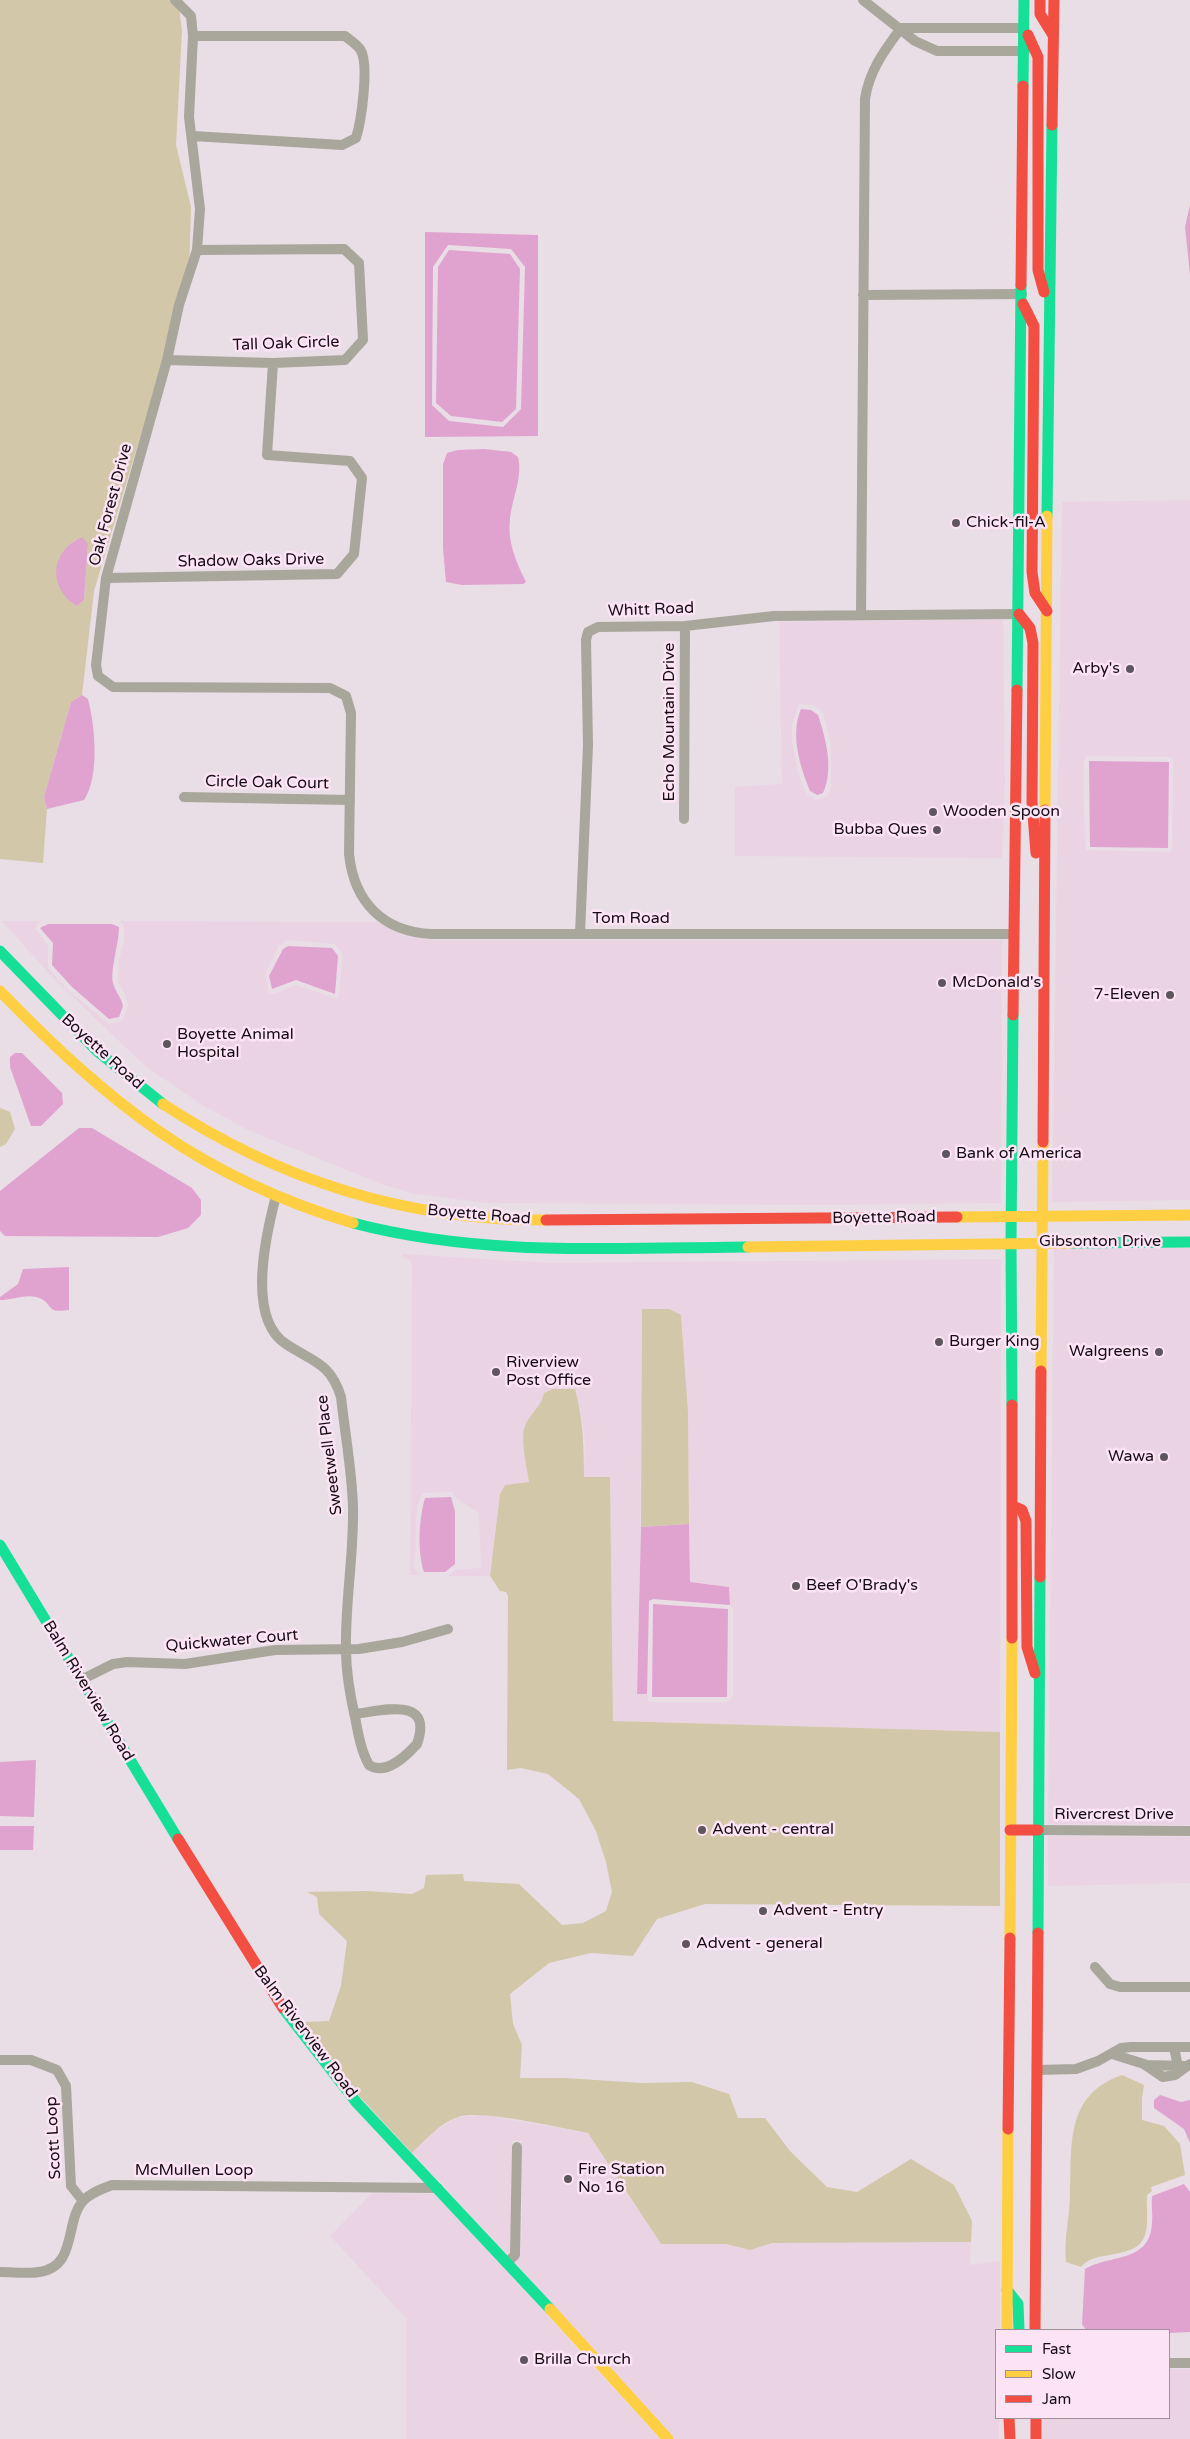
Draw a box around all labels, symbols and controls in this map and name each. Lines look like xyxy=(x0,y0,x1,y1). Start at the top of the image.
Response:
street label: Tall Oak Circle xyxy=(232,333,340,355)
street label: Oak Forest Drive xyxy=(85,442,137,568)
place label: Chick-fil-A xyxy=(966,513,1046,533)
marker: Chick-fil-A xyxy=(950,517,962,529)
street label: Shadow Oaks Drive xyxy=(177,550,325,572)
street label: Whitt Road xyxy=(607,599,695,621)
street label: Echo Mountain Drive xyxy=(660,643,680,801)
place label: Arby's xyxy=(1072,659,1120,679)
marker: Arby's xyxy=(1124,663,1136,675)
street label: Circle Oak Court xyxy=(205,772,329,794)
place label: Wooden Spoon xyxy=(943,802,1060,822)
marker: Wooden Spoon xyxy=(927,806,939,818)
place label: Bubba Ques xyxy=(834,820,927,840)
marker: Bubba Ques xyxy=(931,824,943,836)
street label: Tom Road xyxy=(592,909,670,929)
place label: McDonald's xyxy=(952,973,1041,993)
marker: McDonald's xyxy=(936,977,948,989)
place label: 7-Eleven xyxy=(1093,985,1160,1005)
marker: 7-Eleven xyxy=(1164,989,1176,1001)
street label: Boyette Road xyxy=(57,1010,147,1094)
place label: Boyette Animal Hospital xyxy=(177,1025,294,1063)
marker: Boyette Animal Hospital xyxy=(161,1038,173,1050)
place label: Bank of America xyxy=(956,1144,1082,1164)
marker: Bank of America xyxy=(940,1148,952,1160)
street label: Boyette Road xyxy=(427,1201,531,1229)
street label: Boyette Road xyxy=(832,1207,936,1229)
street label: Gibsonton Drive xyxy=(1039,1232,1161,1252)
place label: Burger King xyxy=(949,1332,1040,1352)
marker: Burger King xyxy=(933,1336,945,1348)
place label: Walgreens xyxy=(1069,1342,1149,1362)
marker: Walgreens xyxy=(1153,1346,1165,1358)
place label: Riverview Post Office xyxy=(506,1353,591,1391)
marker: Riverview Post Office xyxy=(490,1366,502,1378)
street label: Sweetwell Place xyxy=(313,1394,347,1516)
place label: Wawa xyxy=(1108,1447,1154,1467)
marker: Wawa xyxy=(1158,1451,1170,1463)
place label: Beef O'Brady's xyxy=(806,1576,918,1596)
marker: Beef O'Brady's xyxy=(790,1580,802,1592)
street label: Balm Riverview Road xyxy=(38,1617,138,1765)
street label: Quickwater Court xyxy=(165,1626,299,1656)
street label: Rivercrest Drive xyxy=(1054,1805,1174,1825)
place label: Advent - central xyxy=(712,1820,834,1840)
marker: Advent - central xyxy=(696,1824,708,1836)
place label: Advent - Entry xyxy=(773,1901,883,1921)
marker: Advent - Entry xyxy=(757,1905,769,1917)
place label: Advent - general xyxy=(696,1934,823,1954)
marker: Advent - general xyxy=(680,1938,692,1950)
street label: Balm Riverview Road xyxy=(249,1962,361,2102)
street label: Scott Loop xyxy=(42,2096,66,2180)
place label: Fire Station No 16 xyxy=(578,2160,665,2198)
street label: McMullen Loop xyxy=(135,2161,253,2181)
marker: Fire Station No 16 xyxy=(562,2173,574,2185)
legend xyxy=(995,2329,1170,2419)
text: Fast xyxy=(1042,2340,1071,2358)
place label: Brilla Church xyxy=(534,2350,631,2370)
marker: Brilla Church xyxy=(518,2354,530,2366)
text: Slow xyxy=(1042,2365,1076,2383)
text: Jam xyxy=(1042,2390,1071,2408)

